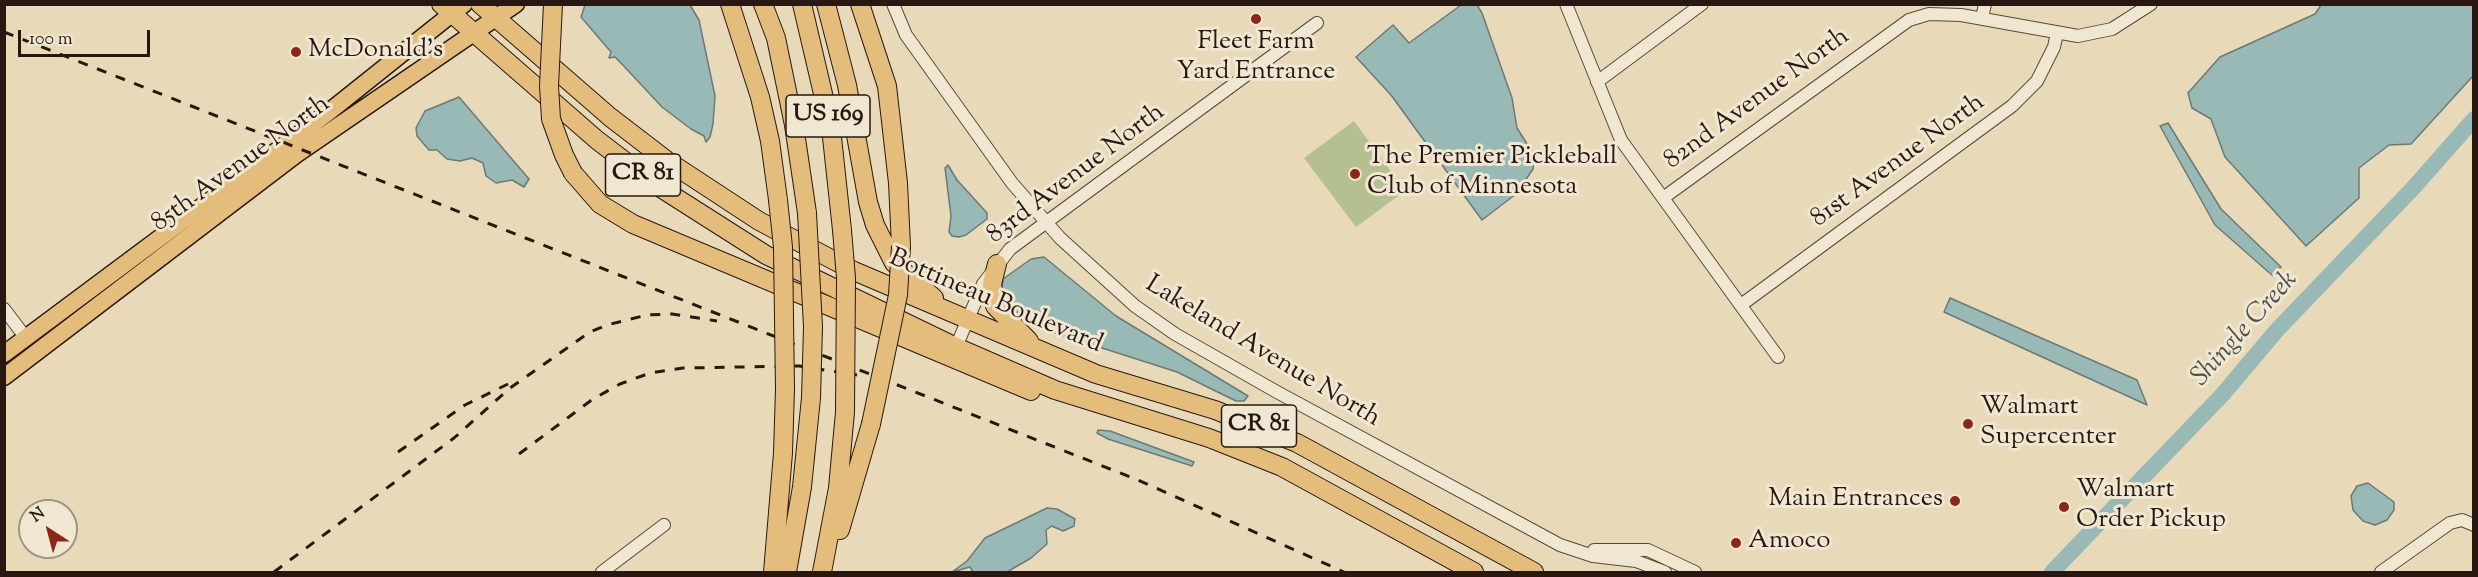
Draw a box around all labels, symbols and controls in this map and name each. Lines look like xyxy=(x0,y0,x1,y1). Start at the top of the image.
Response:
marker: Fleet Farm Yard Entrance xyxy=(1249,12,1263,26)
scale bar xyxy=(21,18,153,56)
street label: 82nd Avenue North xyxy=(1659,22,1857,178)
text: 100 m xyxy=(29,27,73,53)
place label: Fleet Farm Yard Entrance xyxy=(1177,28,1335,89)
place label: McDonald's xyxy=(308,36,443,68)
marker: McDonald's xyxy=(289,45,303,59)
street label: 81st Avenue North xyxy=(1806,88,1992,236)
street label: 85th Avenue North xyxy=(147,90,337,240)
road number: US 169 xyxy=(786,95,870,137)
street label: 83rd Avenue North xyxy=(982,98,1172,252)
place label: The Premier Pickleball Club of Minnesota xyxy=(1367,143,1617,204)
road number: CR 81 xyxy=(606,154,680,196)
marker: The Premier Pickleball Club of Minnesota xyxy=(1348,167,1362,181)
street label: Bottineau Boulevard xyxy=(884,244,1106,362)
water label: Shingle Creek xyxy=(2186,266,2306,394)
street label: Lakeland Avenue North xyxy=(1139,270,1385,436)
place label: Walmart Supercenter xyxy=(1980,393,2116,454)
road number: CR 81 xyxy=(1222,405,1296,447)
marker: Walmart Supercenter xyxy=(1961,417,1975,431)
place label: Walmart Order Pickup xyxy=(2076,476,2226,538)
place label: Main Entrances xyxy=(1768,485,1943,517)
marker: Main Entrances xyxy=(1948,494,1962,508)
north arrow xyxy=(18,499,78,559)
marker: Walmart Order Pickup xyxy=(2057,500,2071,514)
text: N xyxy=(26,503,50,529)
place label: Amoco xyxy=(1748,527,1831,559)
marker: Amoco xyxy=(1729,536,1743,550)

